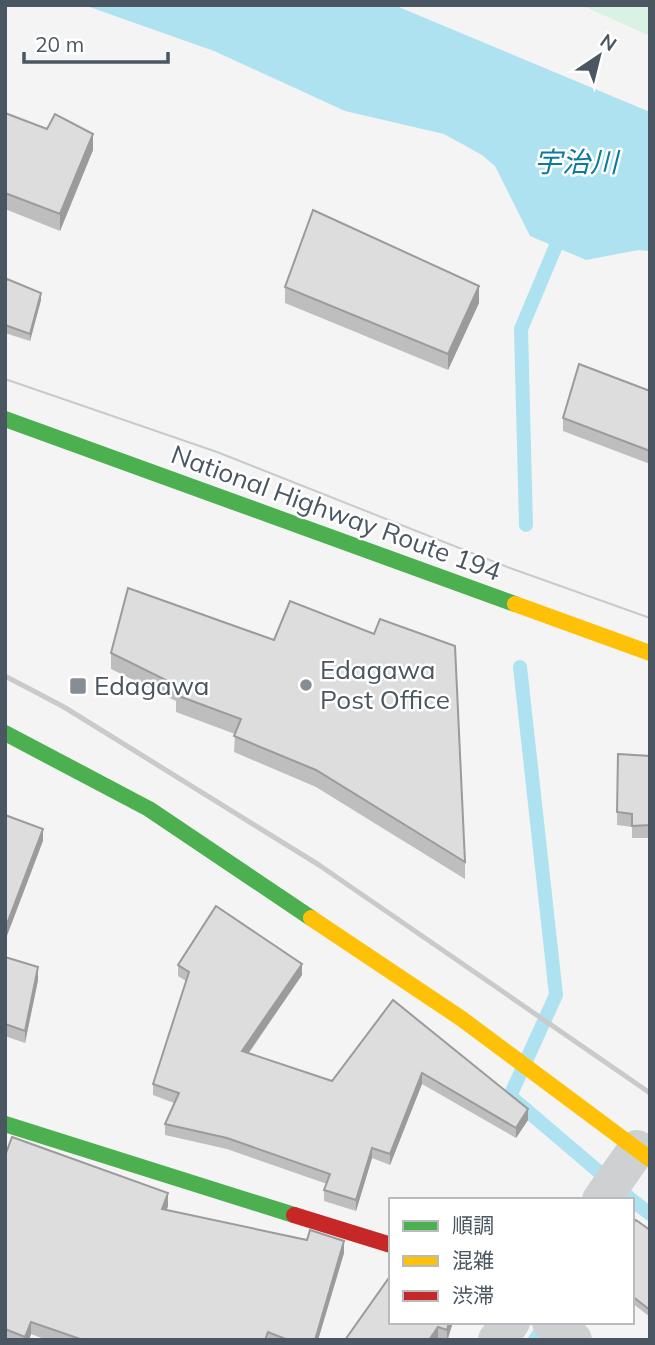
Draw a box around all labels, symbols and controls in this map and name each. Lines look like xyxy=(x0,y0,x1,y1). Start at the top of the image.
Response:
scale bar xyxy=(24,21,168,65)
north arrow xyxy=(564,21,634,91)
text: N xyxy=(596,28,622,56)
text: 20 m xyxy=(35,31,84,57)
water label: 宇治川 xyxy=(534,144,621,179)
street label: National Highway Route 194 xyxy=(167,437,506,588)
place label: Edagawa Post Office xyxy=(320,653,450,716)
place label: Edagawa xyxy=(94,669,209,702)
marker: Edagawa xyxy=(68,676,88,696)
marker: Edagawa Post Office xyxy=(298,677,314,693)
legend xyxy=(389,1198,634,1324)
text: 順調 xyxy=(452,1212,494,1238)
text: 混雑 xyxy=(452,1247,494,1273)
text: 渋滞 xyxy=(452,1282,494,1308)

